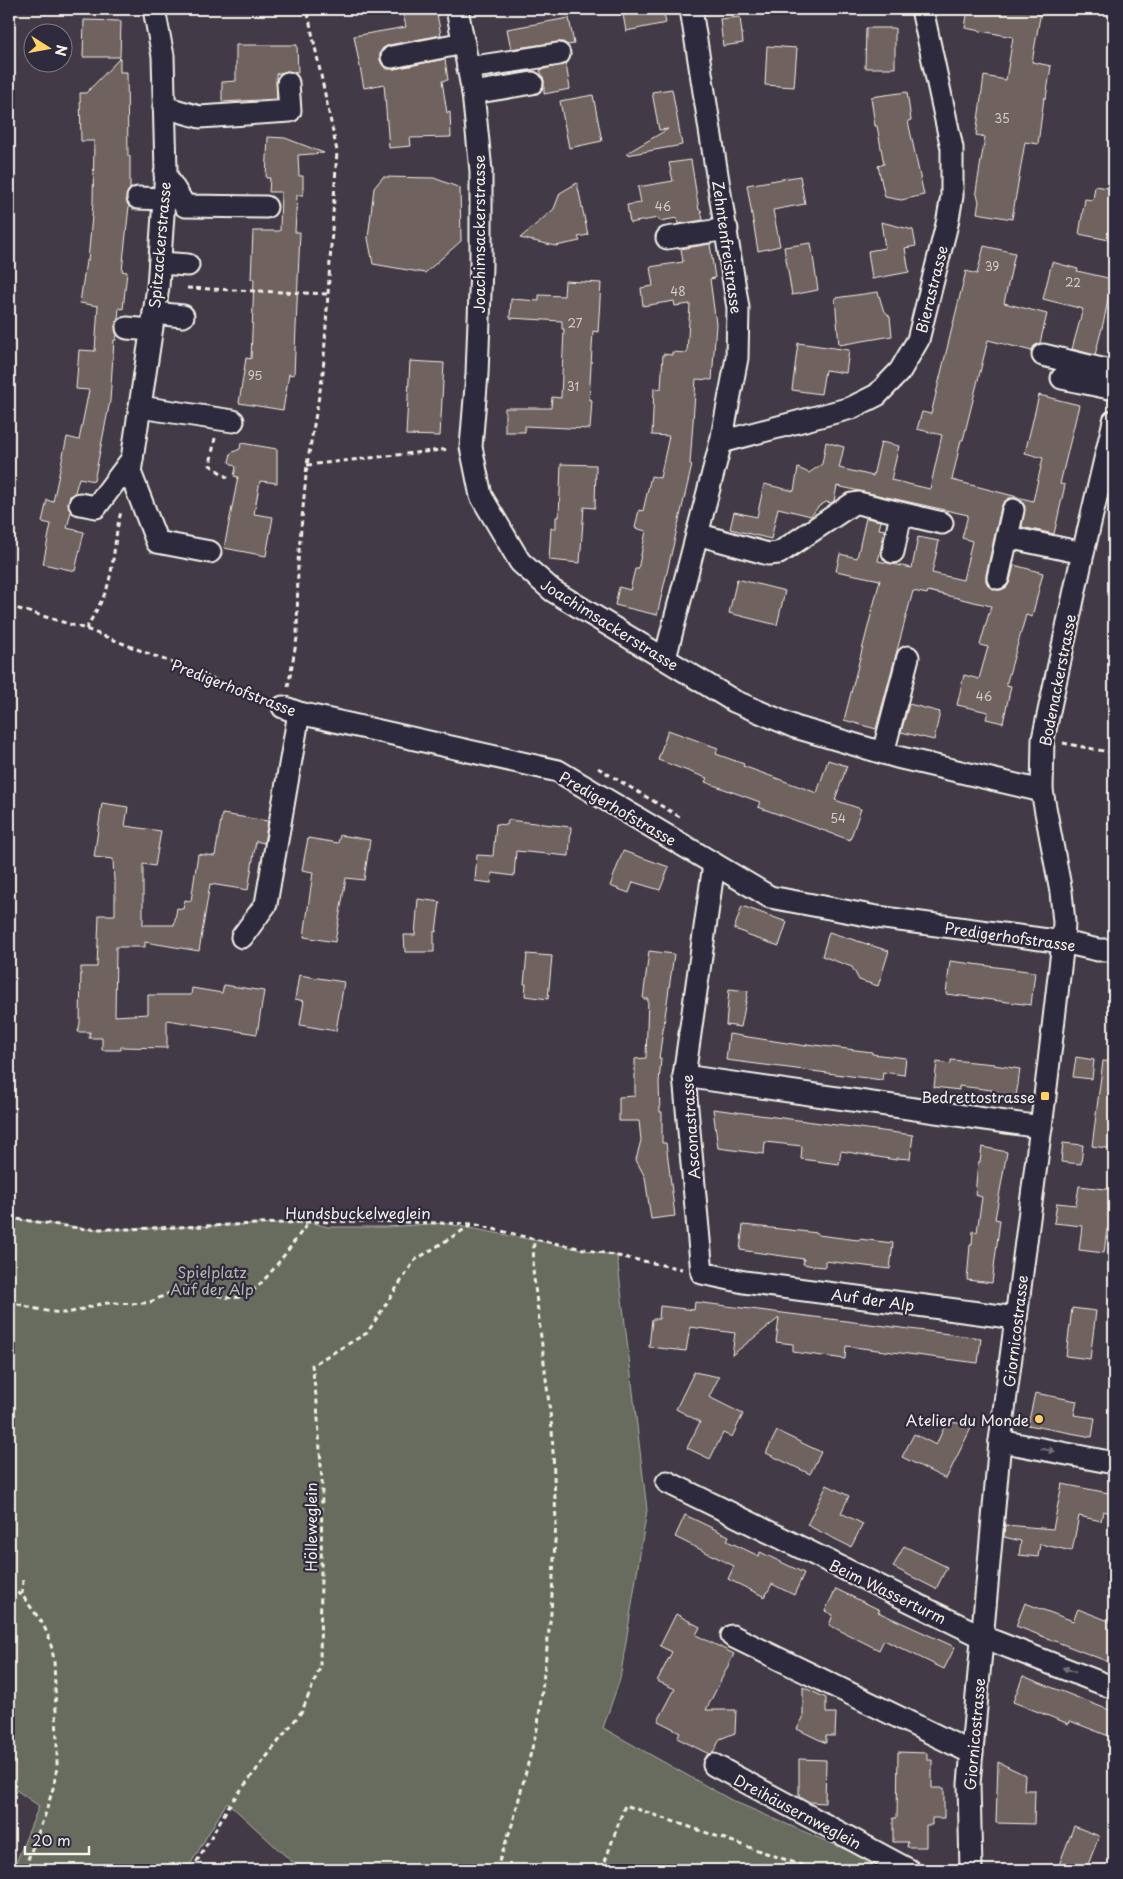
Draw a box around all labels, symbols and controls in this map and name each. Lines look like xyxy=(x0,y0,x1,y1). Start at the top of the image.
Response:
north arrow xyxy=(22,22,72,72)
text: N xyxy=(50,43,73,58)
house number: 35 xyxy=(994,109,1010,127)
street label: Joachimsackerstrasse xyxy=(467,155,490,313)
street label: Zehntenfreistrasse xyxy=(707,179,749,315)
street label: Spitzackerstrasse xyxy=(142,181,176,309)
house number: 46 xyxy=(655,197,671,215)
street label: Bierastrasse xyxy=(909,243,953,335)
house number: 39 xyxy=(985,257,999,275)
house number: 22 xyxy=(1065,273,1081,291)
house number: 48 xyxy=(670,282,686,300)
house number: 27 xyxy=(568,314,583,332)
house number: 95 xyxy=(248,366,262,384)
house number: 31 xyxy=(567,377,579,395)
street label: Joachimsackerstrasse xyxy=(537,572,683,676)
street label: Bodenackerstrasse xyxy=(1033,612,1081,748)
street label: Predigerhofstrasse xyxy=(168,653,300,721)
house number: 46 xyxy=(976,687,992,705)
street label: Predigerhofstrasse xyxy=(555,765,681,851)
house number: 54 xyxy=(830,809,846,827)
street label: Predigerhofstrasse xyxy=(943,915,1077,957)
street label: Asconastrasse xyxy=(675,1074,705,1180)
place label: Bedrettostrasse xyxy=(921,1085,1035,1108)
marker: Bedrettostrasse xyxy=(1039,1090,1051,1102)
street label: Hundsbuckelweglein xyxy=(285,1201,431,1224)
park label: Spielplatz Auf der Alp xyxy=(170,1260,254,1300)
street label: Giornicostrasse xyxy=(997,1274,1033,1388)
street label: Auf der Alp xyxy=(830,1282,916,1316)
place label: Atelier du Monde xyxy=(906,1408,1029,1431)
marker: Atelier du Monde xyxy=(1033,1413,1045,1425)
one-way arrow xyxy=(1040,1447,1056,1455)
street label: Hölleweglein xyxy=(299,1482,322,1572)
street label: Beim Wasserturm xyxy=(826,1553,950,1629)
one-way arrow xyxy=(1062,1666,1076,1674)
street label: Giornicostrasse xyxy=(958,1677,990,1791)
street label: Dreihäusernweglein xyxy=(730,1768,866,1854)
scale bar xyxy=(25,1824,89,1856)
text: 20 m xyxy=(32,1828,71,1851)

